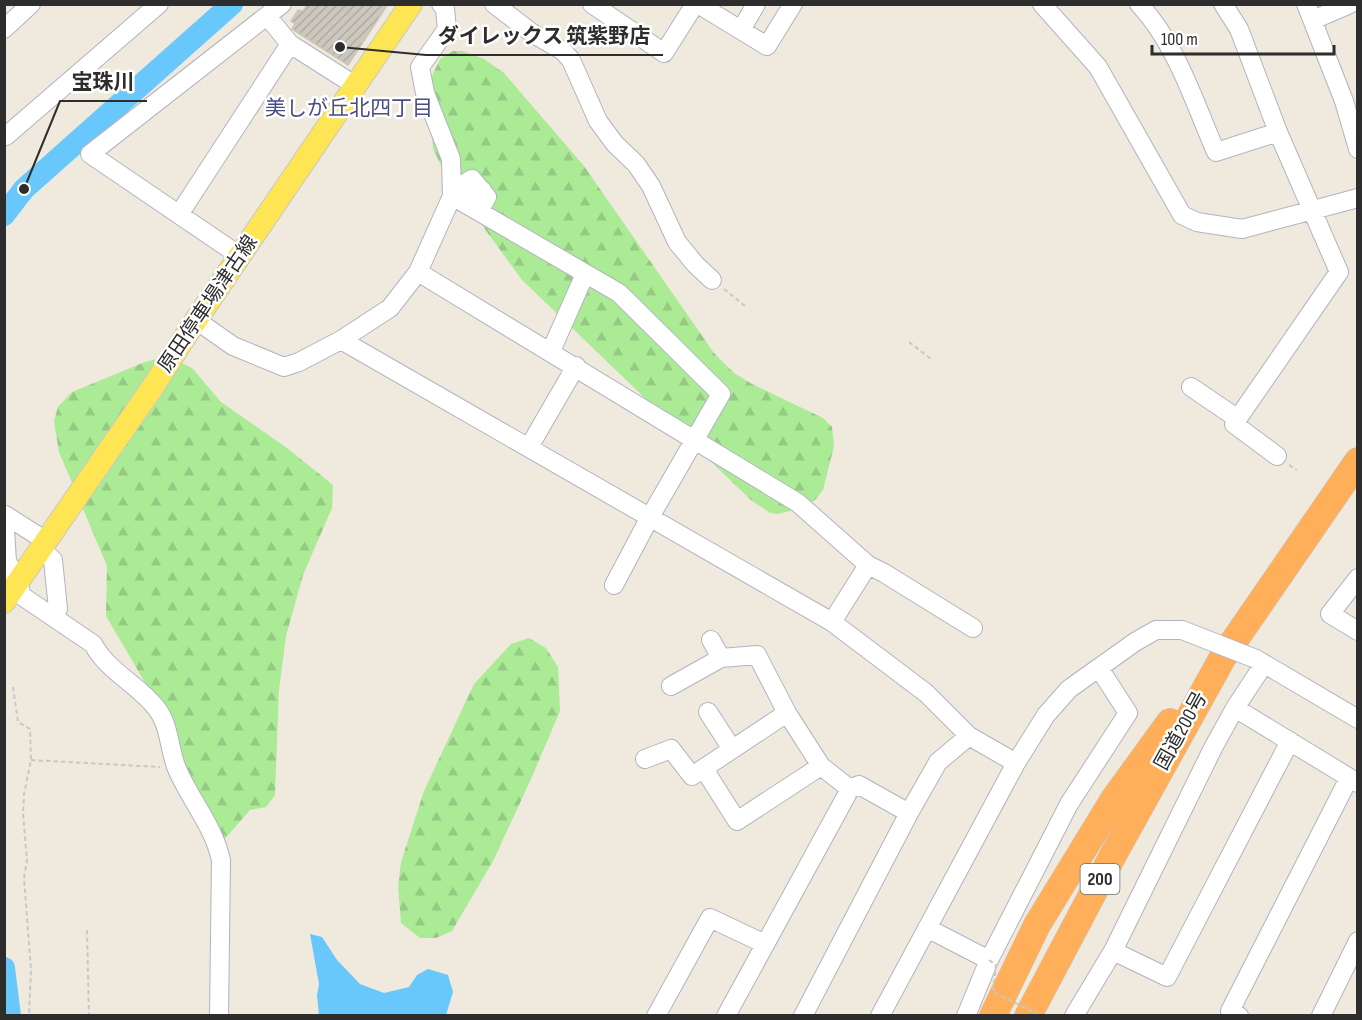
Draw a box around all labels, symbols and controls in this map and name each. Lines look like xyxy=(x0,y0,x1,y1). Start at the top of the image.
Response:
callout: ダイレックス 筑紫野店 xyxy=(426,16,663,55)
scale bar xyxy=(1152,18,1334,56)
text: ダイレックス 筑紫野店 xyxy=(438,24,650,49)
text: 100 m xyxy=(1161,29,1198,50)
callout: 宝珠川 xyxy=(60,62,147,101)
text: 宝珠川 xyxy=(72,70,135,95)
district label: 美しが丘北四丁目 xyxy=(265,96,433,121)
street label: 原田停車場津古線 xyxy=(153,231,263,377)
street label: 国道200号 xyxy=(1150,688,1212,774)
road number: 200 xyxy=(1080,864,1120,894)

